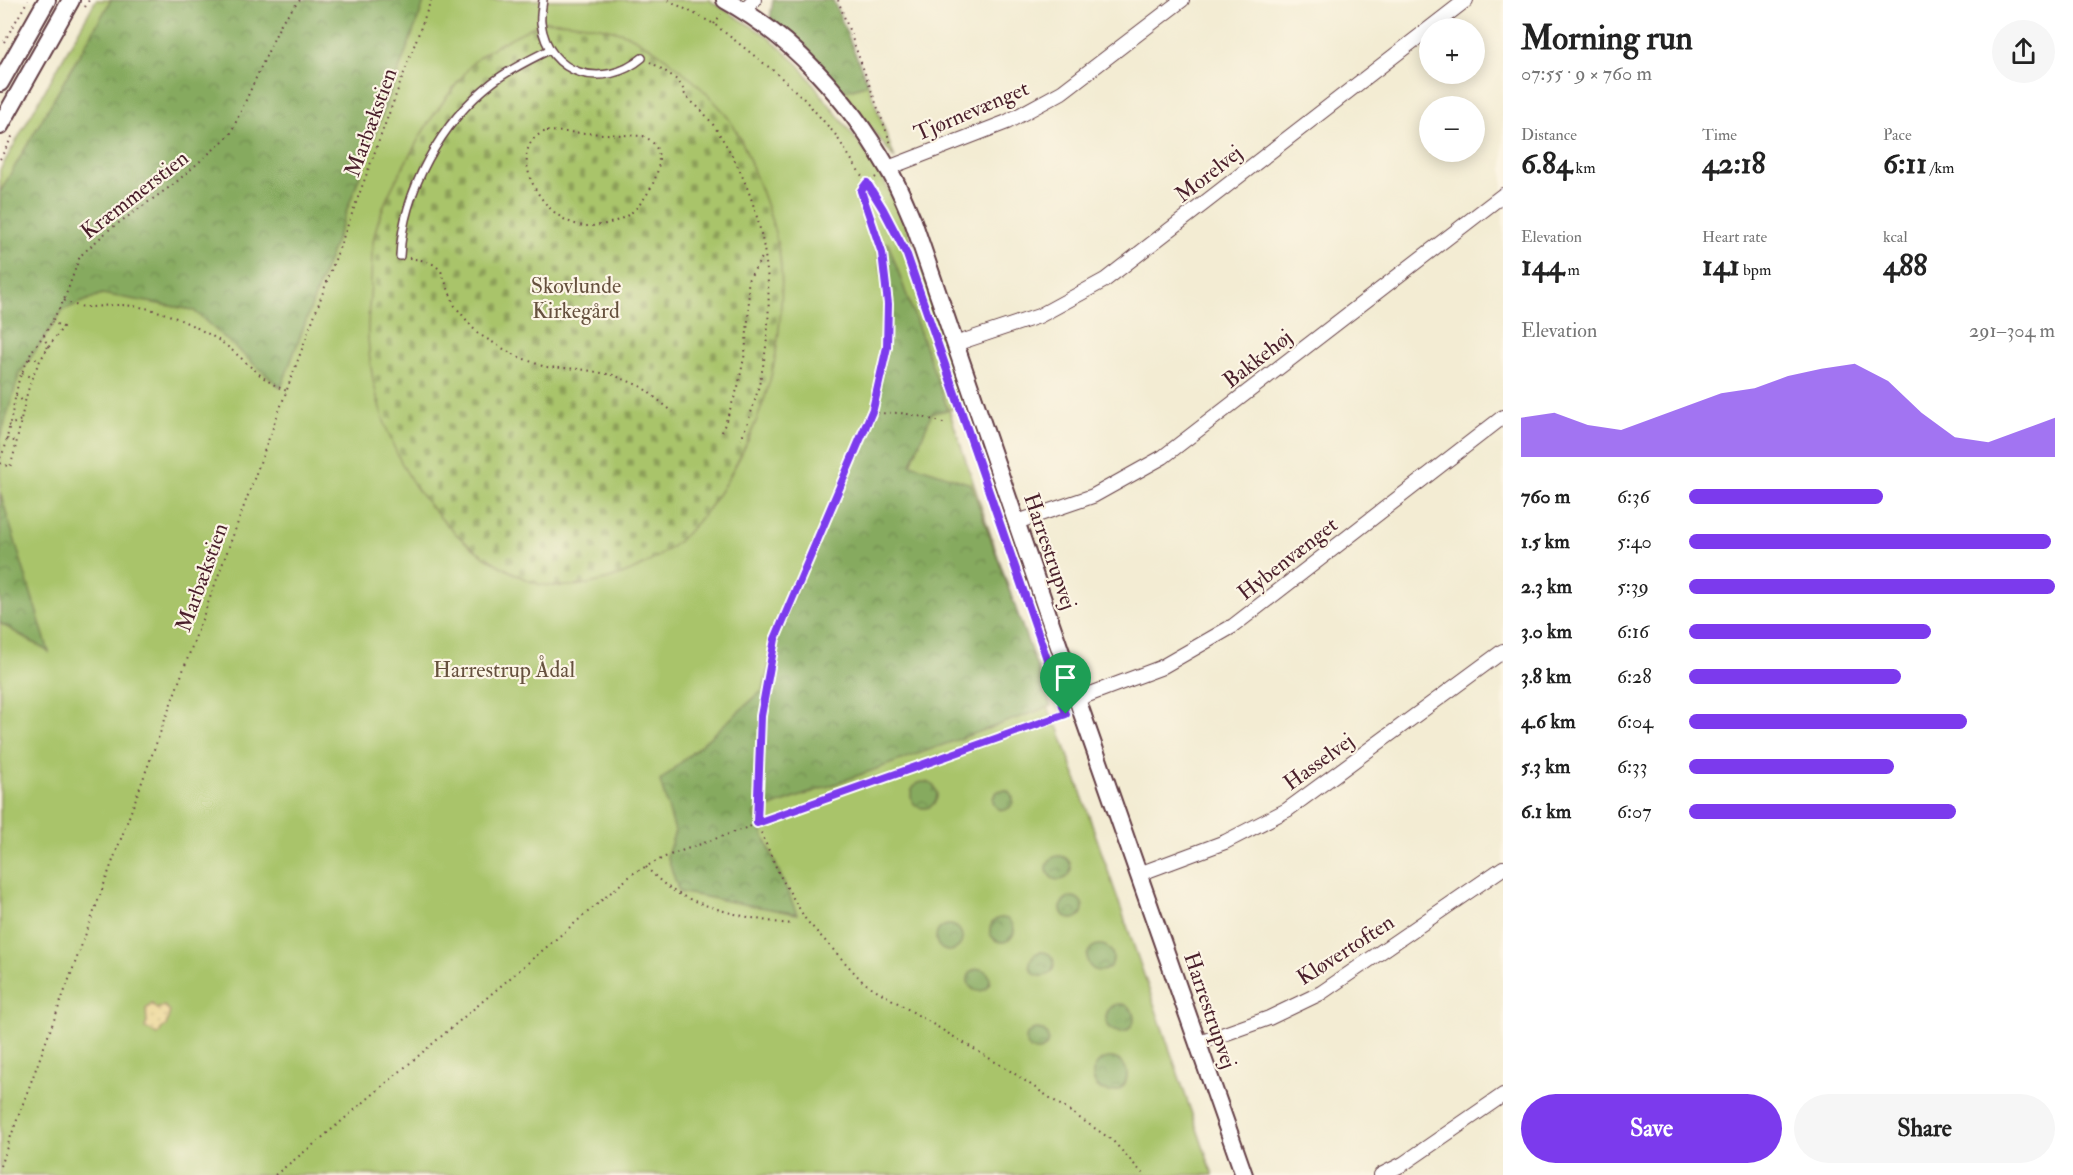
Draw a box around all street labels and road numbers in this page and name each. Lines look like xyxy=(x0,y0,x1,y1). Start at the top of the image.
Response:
street label: Marbækstien xyxy=(338,64,404,181)
street label: Tjørnevænget xyxy=(910,74,1033,148)
street label: Morelvej xyxy=(1169,139,1248,209)
street label: Kræmmerstien xyxy=(75,144,194,246)
street label: Bakkehøj xyxy=(1217,323,1298,395)
street label: Harrestrupvej xyxy=(1016,489,1083,614)
street label: Hybenvænget xyxy=(1232,511,1343,607)
street label: Marbækstien xyxy=(169,519,235,636)
street label: Hasselvej xyxy=(1278,727,1359,797)
street label: Kløvertoften xyxy=(1292,908,1399,992)
street label: Harrestrupvej xyxy=(1176,948,1243,1073)

